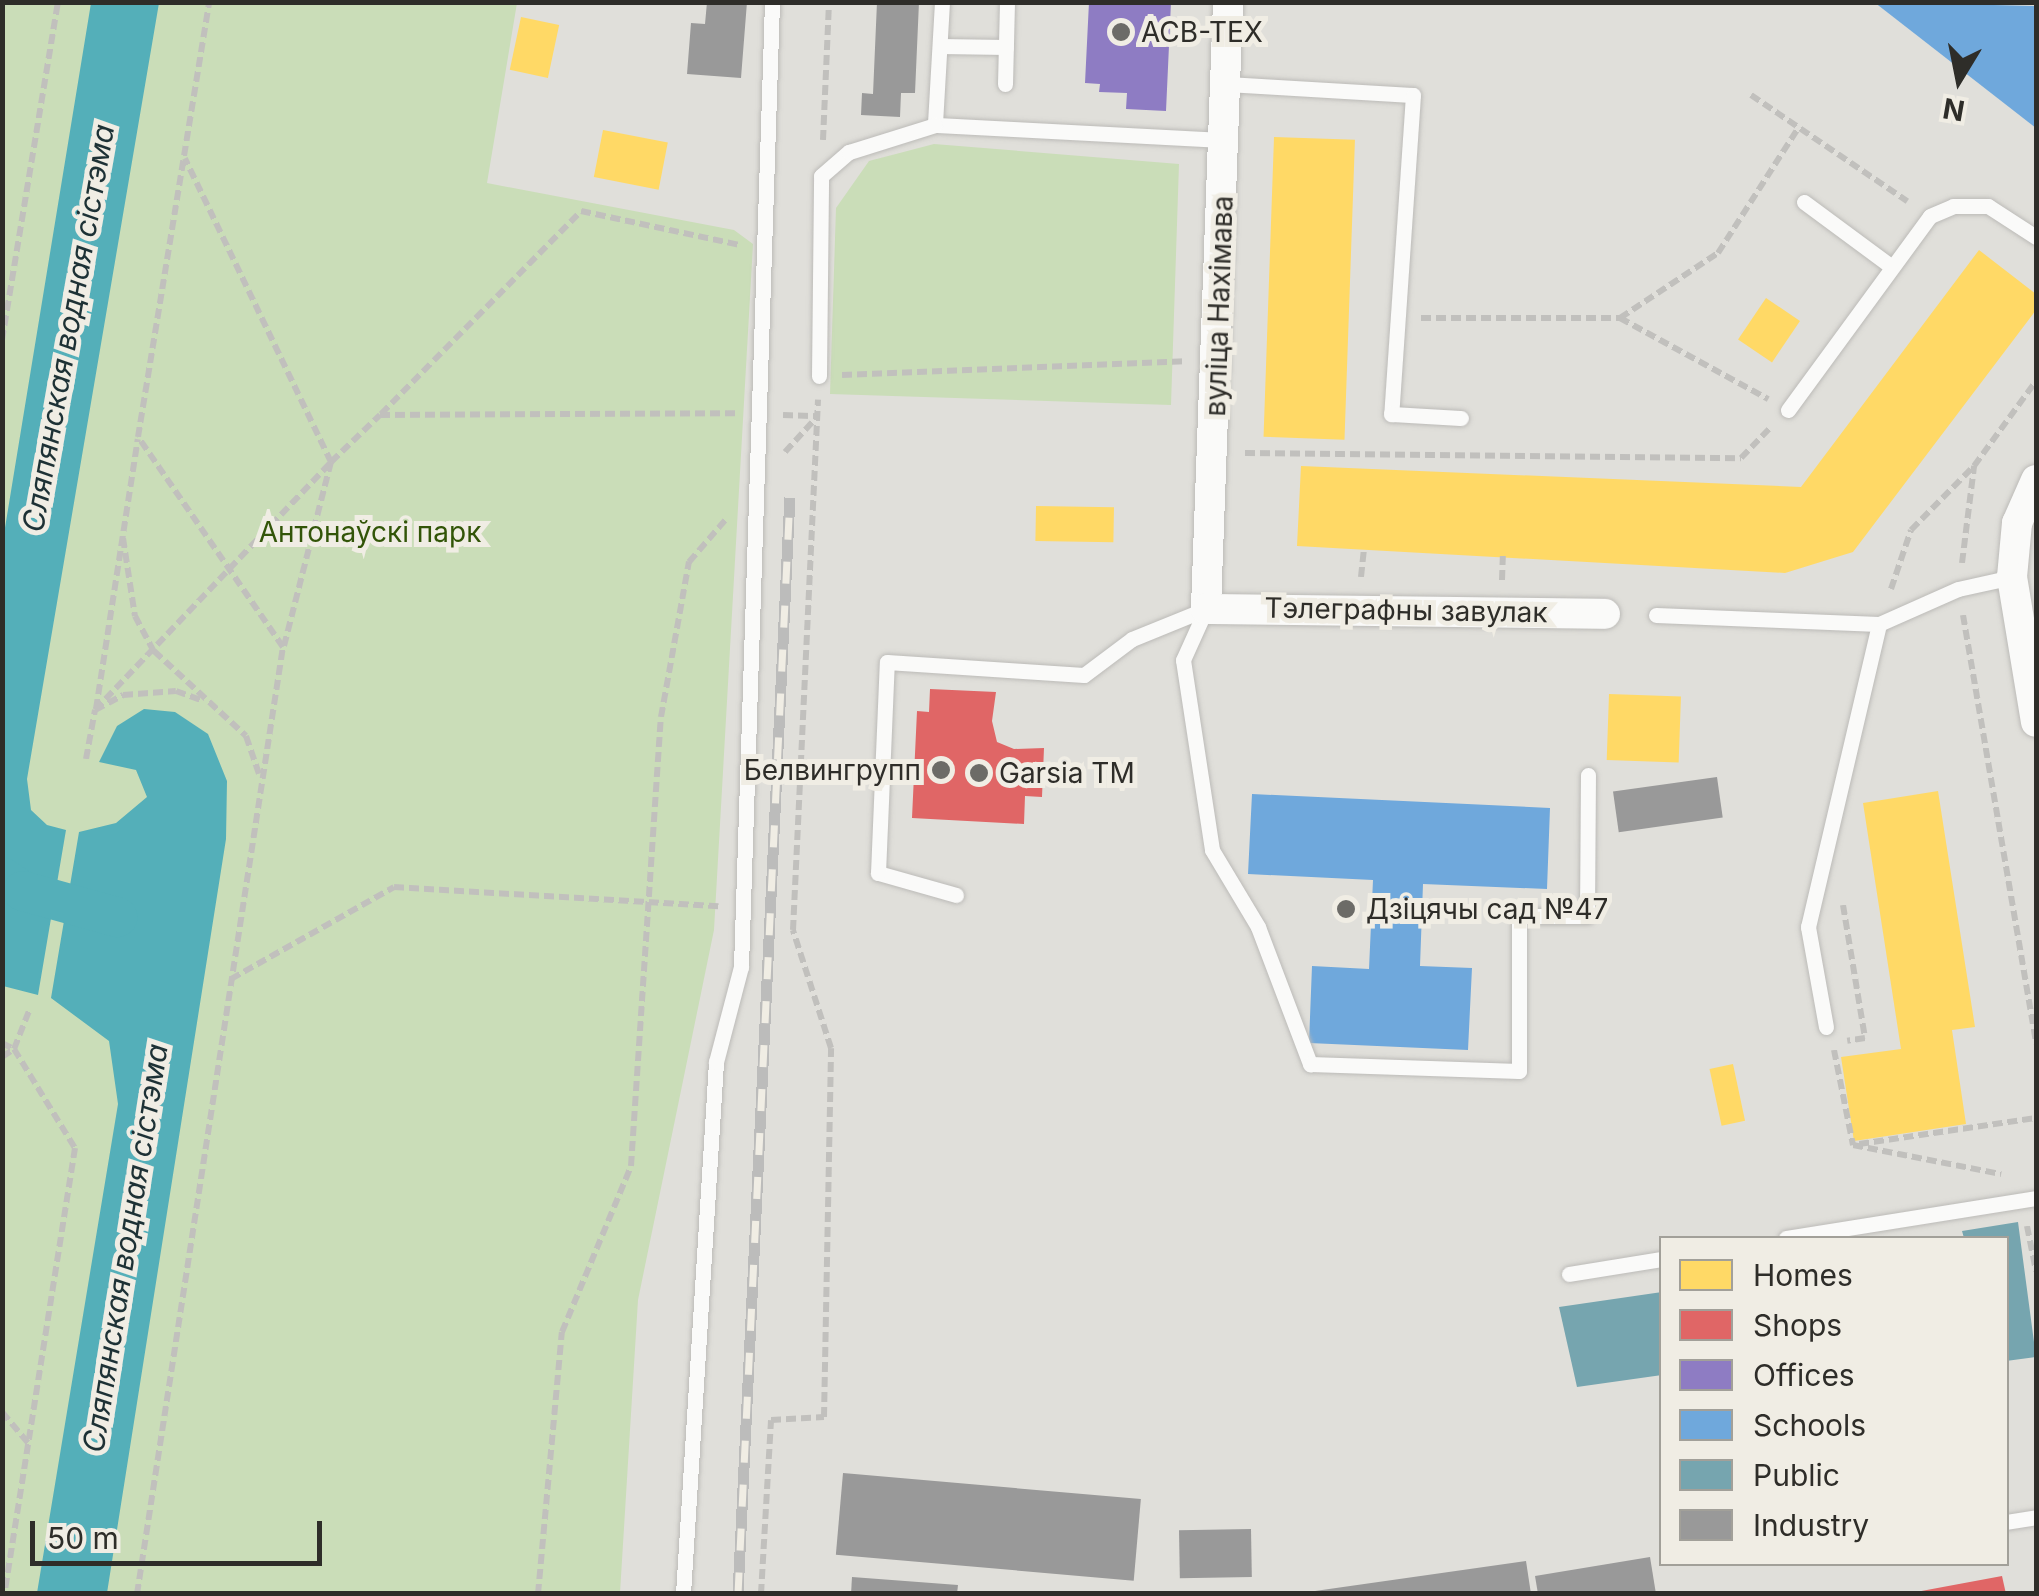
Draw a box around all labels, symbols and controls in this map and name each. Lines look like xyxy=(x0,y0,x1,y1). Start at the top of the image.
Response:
place label: ACB-TEX xyxy=(1141,15,1263,49)
marker: ACB-TEX xyxy=(1110,21,1132,43)
north arrow xyxy=(1909,30,2009,130)
text: N xyxy=(1940,91,1967,128)
water label: Сляпянская водная сістэма xyxy=(14,121,122,535)
street label: вуліца Нахімава xyxy=(1198,195,1240,417)
park label: Антонаўскі парк xyxy=(259,515,481,549)
street label: Тэлеграфны завулак xyxy=(1264,591,1548,629)
place label: Белвингрупп xyxy=(744,753,921,787)
place label: Garsia TM xyxy=(999,756,1135,790)
marker: Белвингрупп xyxy=(930,759,952,781)
marker: Garsia TM xyxy=(968,762,990,784)
place label: Дзіцячы сад №47 xyxy=(1366,892,1608,926)
marker: Дзіцячы сад №47 xyxy=(1335,898,1357,920)
water label: Сляпянская водная сістэма xyxy=(75,1041,175,1455)
legend xyxy=(1659,1236,2009,1566)
text: Homes xyxy=(1753,1257,1853,1293)
text: Shops xyxy=(1753,1307,1842,1343)
text: Offices xyxy=(1753,1357,1855,1393)
text: Schools xyxy=(1753,1407,1866,1443)
text: Public xyxy=(1753,1457,1840,1493)
scale bar xyxy=(35,1501,328,1563)
text: Industry xyxy=(1753,1507,1869,1543)
text: 50 m xyxy=(47,1520,119,1556)

